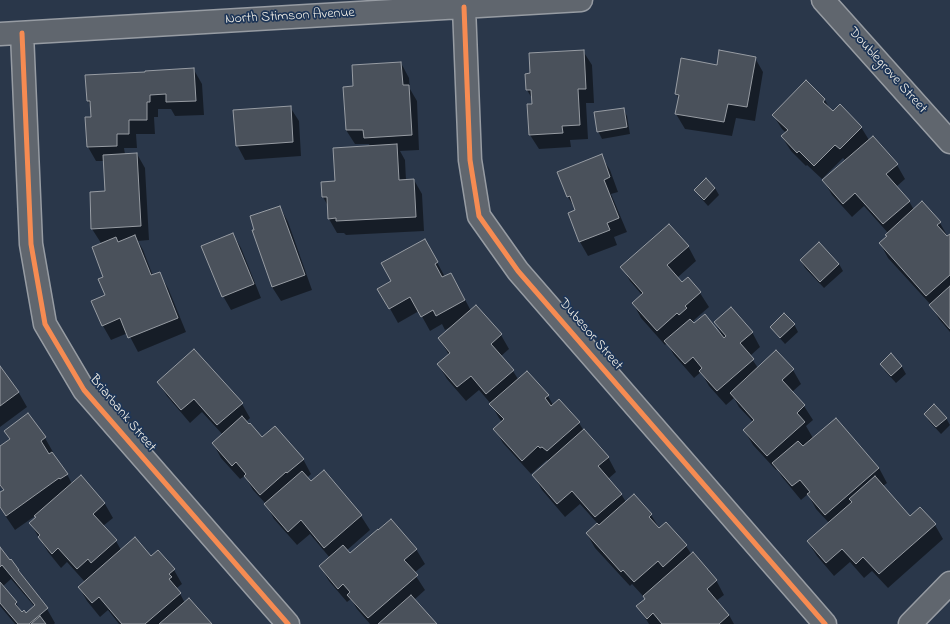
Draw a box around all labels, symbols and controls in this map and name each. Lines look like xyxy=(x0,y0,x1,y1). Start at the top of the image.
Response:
street label: North Stimson Avenue xyxy=(225,5,355,29)
street label: Doublegrove Street xyxy=(844,25,930,117)
street label: Dubesor Street xyxy=(554,296,626,374)
street label: Briarbank Street xyxy=(85,372,159,456)

